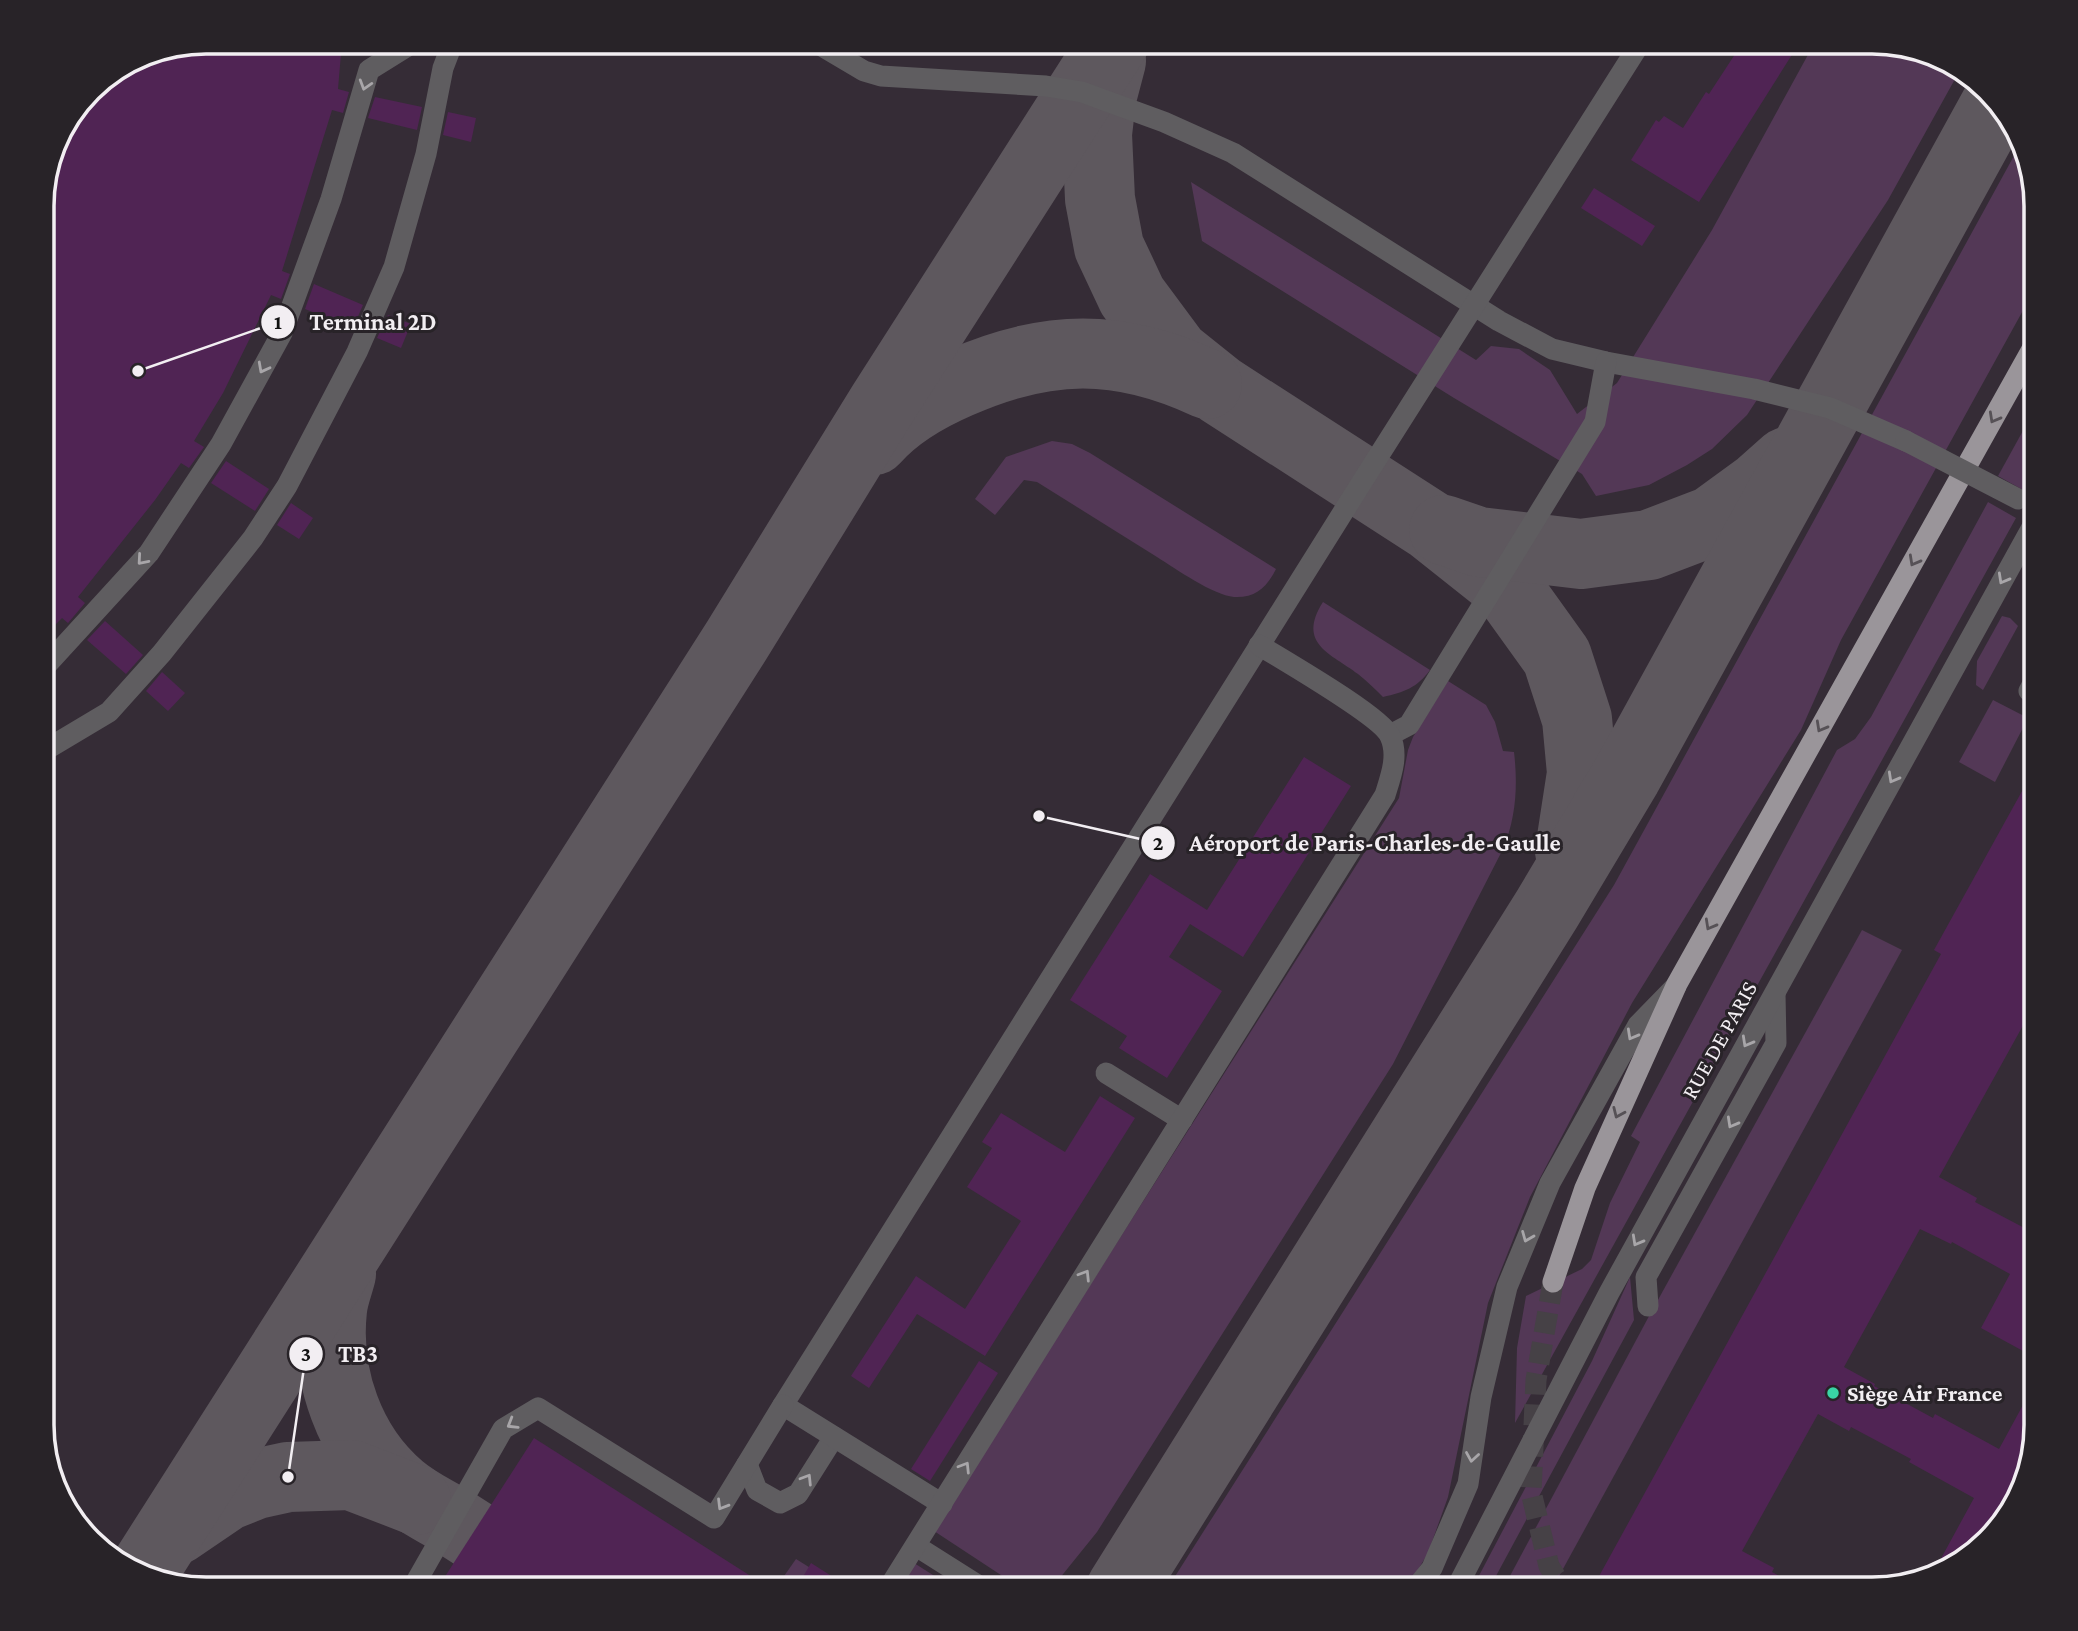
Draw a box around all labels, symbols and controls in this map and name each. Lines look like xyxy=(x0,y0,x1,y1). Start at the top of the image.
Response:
one-way arrow xyxy=(358,79,373,91)
callout: Terminal 2D xyxy=(261,299,451,344)
text: Terminal 2D xyxy=(309,308,437,335)
text: 1 xyxy=(274,310,282,334)
one-way arrow xyxy=(258,360,271,373)
one-way arrow xyxy=(1989,411,2002,423)
one-way arrow xyxy=(138,552,150,565)
one-way arrow xyxy=(1909,554,1922,567)
one-way arrow xyxy=(1998,572,2011,585)
one-way arrow xyxy=(1816,720,1829,732)
one-way arrow xyxy=(1888,771,1901,784)
callout: Aéroport de Paris-Charles-de-Gaulle xyxy=(1140,820,1574,865)
text: Aéroport de Paris-Charles-de-Gaulle xyxy=(1188,829,1561,856)
text: 2 xyxy=(1153,831,1164,855)
one-way arrow xyxy=(1705,918,1718,931)
street label: RUE DE PARIS xyxy=(1676,977,1762,1103)
one-way arrow xyxy=(1627,1028,1640,1040)
one-way arrow xyxy=(1742,1035,1756,1047)
one-way arrow xyxy=(1612,1106,1626,1118)
one-way arrow xyxy=(1727,1115,1740,1128)
one-way arrow xyxy=(1522,1230,1536,1242)
one-way arrow xyxy=(1632,1234,1646,1246)
one-way arrow xyxy=(1077,1269,1090,1282)
callout: TB3 xyxy=(289,1332,392,1377)
text: TB3 xyxy=(338,1340,378,1367)
text: 3 xyxy=(301,1342,311,1366)
place label: Siège Air France xyxy=(1847,1380,2003,1406)
marker: Siège Air France xyxy=(1825,1385,1841,1401)
one-way arrow xyxy=(507,1415,520,1428)
one-way arrow xyxy=(1465,1451,1480,1462)
one-way arrow xyxy=(956,1462,969,1475)
one-way arrow xyxy=(799,1473,812,1486)
one-way arrow xyxy=(717,1498,730,1511)

